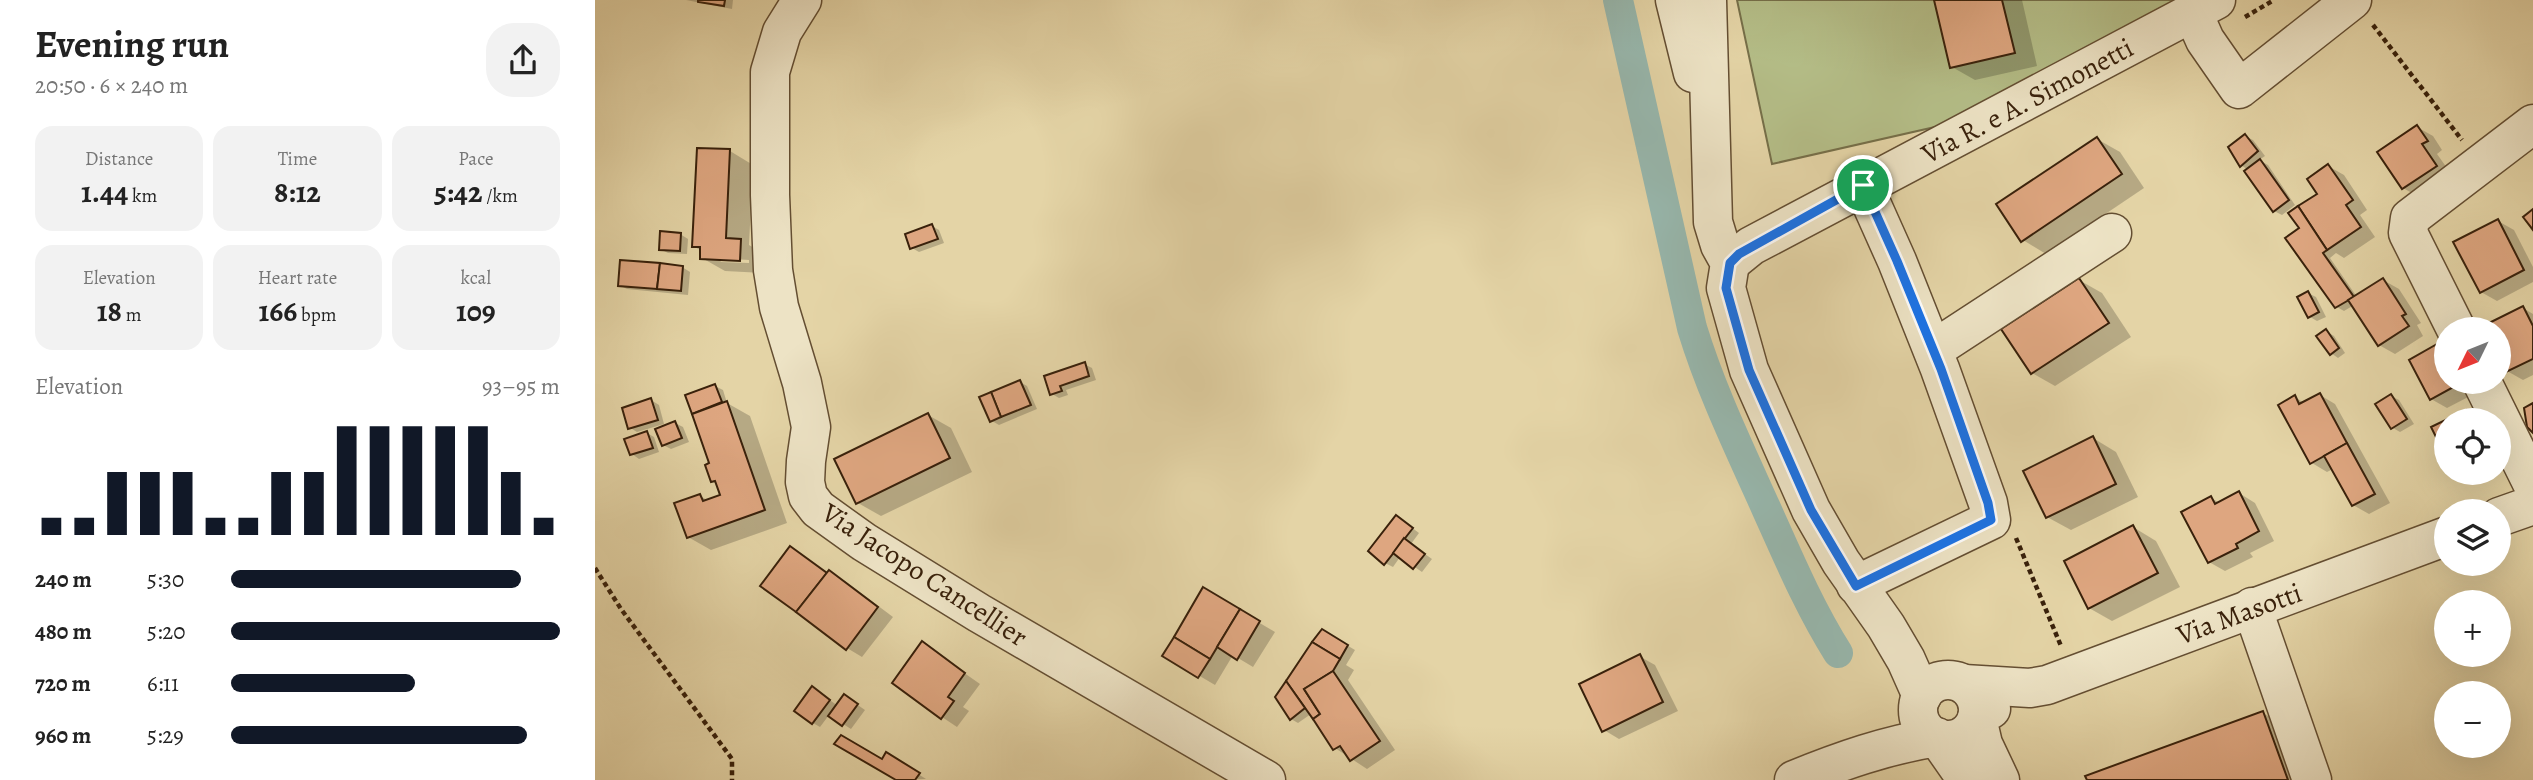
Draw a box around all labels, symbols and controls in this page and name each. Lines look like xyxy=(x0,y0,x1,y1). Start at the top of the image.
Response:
text: Evening run xyxy=(35,18,229,70)
button: share xyxy=(486,23,560,97)
street label: Via R. e A. Simonetti xyxy=(1914,29,2140,173)
text: 20:50 · 6 × 240 m xyxy=(35,70,188,101)
text: Distance xyxy=(85,146,153,172)
text: Time xyxy=(278,146,317,172)
text: Pace xyxy=(458,146,493,172)
pin xyxy=(1833,155,1893,215)
icon: arrive xyxy=(1844,166,1882,204)
text: 1.44 xyxy=(81,172,128,212)
text: 8:12 xyxy=(274,172,321,212)
text: 5:42 xyxy=(434,172,482,212)
text: km xyxy=(128,183,157,209)
text: /km xyxy=(482,183,518,209)
text: Elevation xyxy=(83,265,156,291)
text: Heart rate xyxy=(258,265,337,291)
text: kcal xyxy=(461,265,491,291)
text: 18 xyxy=(97,291,122,331)
text: 166 xyxy=(258,291,297,331)
text: 109 xyxy=(456,291,496,331)
text: m xyxy=(122,302,142,328)
text: bpm xyxy=(297,302,337,328)
north arrow xyxy=(2434,317,2511,394)
map controls xyxy=(2434,317,2511,758)
text: Elevation xyxy=(35,371,123,402)
text: 93–95 m xyxy=(482,371,560,402)
button: locate xyxy=(2434,408,2511,485)
street label: Via Jacopo Cancellier xyxy=(813,493,1035,656)
button: layers xyxy=(2434,499,2511,576)
text: 240 m xyxy=(35,564,92,595)
text: 5:30 xyxy=(147,564,184,595)
street label: Via Masotti xyxy=(2171,574,2307,654)
button: + xyxy=(2434,590,2511,667)
text: 480 m xyxy=(35,616,92,647)
text: 5:20 xyxy=(147,616,186,647)
text: 720 m xyxy=(35,668,91,699)
text: 6:11 xyxy=(147,668,179,699)
button: − xyxy=(2434,681,2511,758)
text: 960 m xyxy=(35,720,91,751)
text: 5:29 xyxy=(147,720,184,751)

